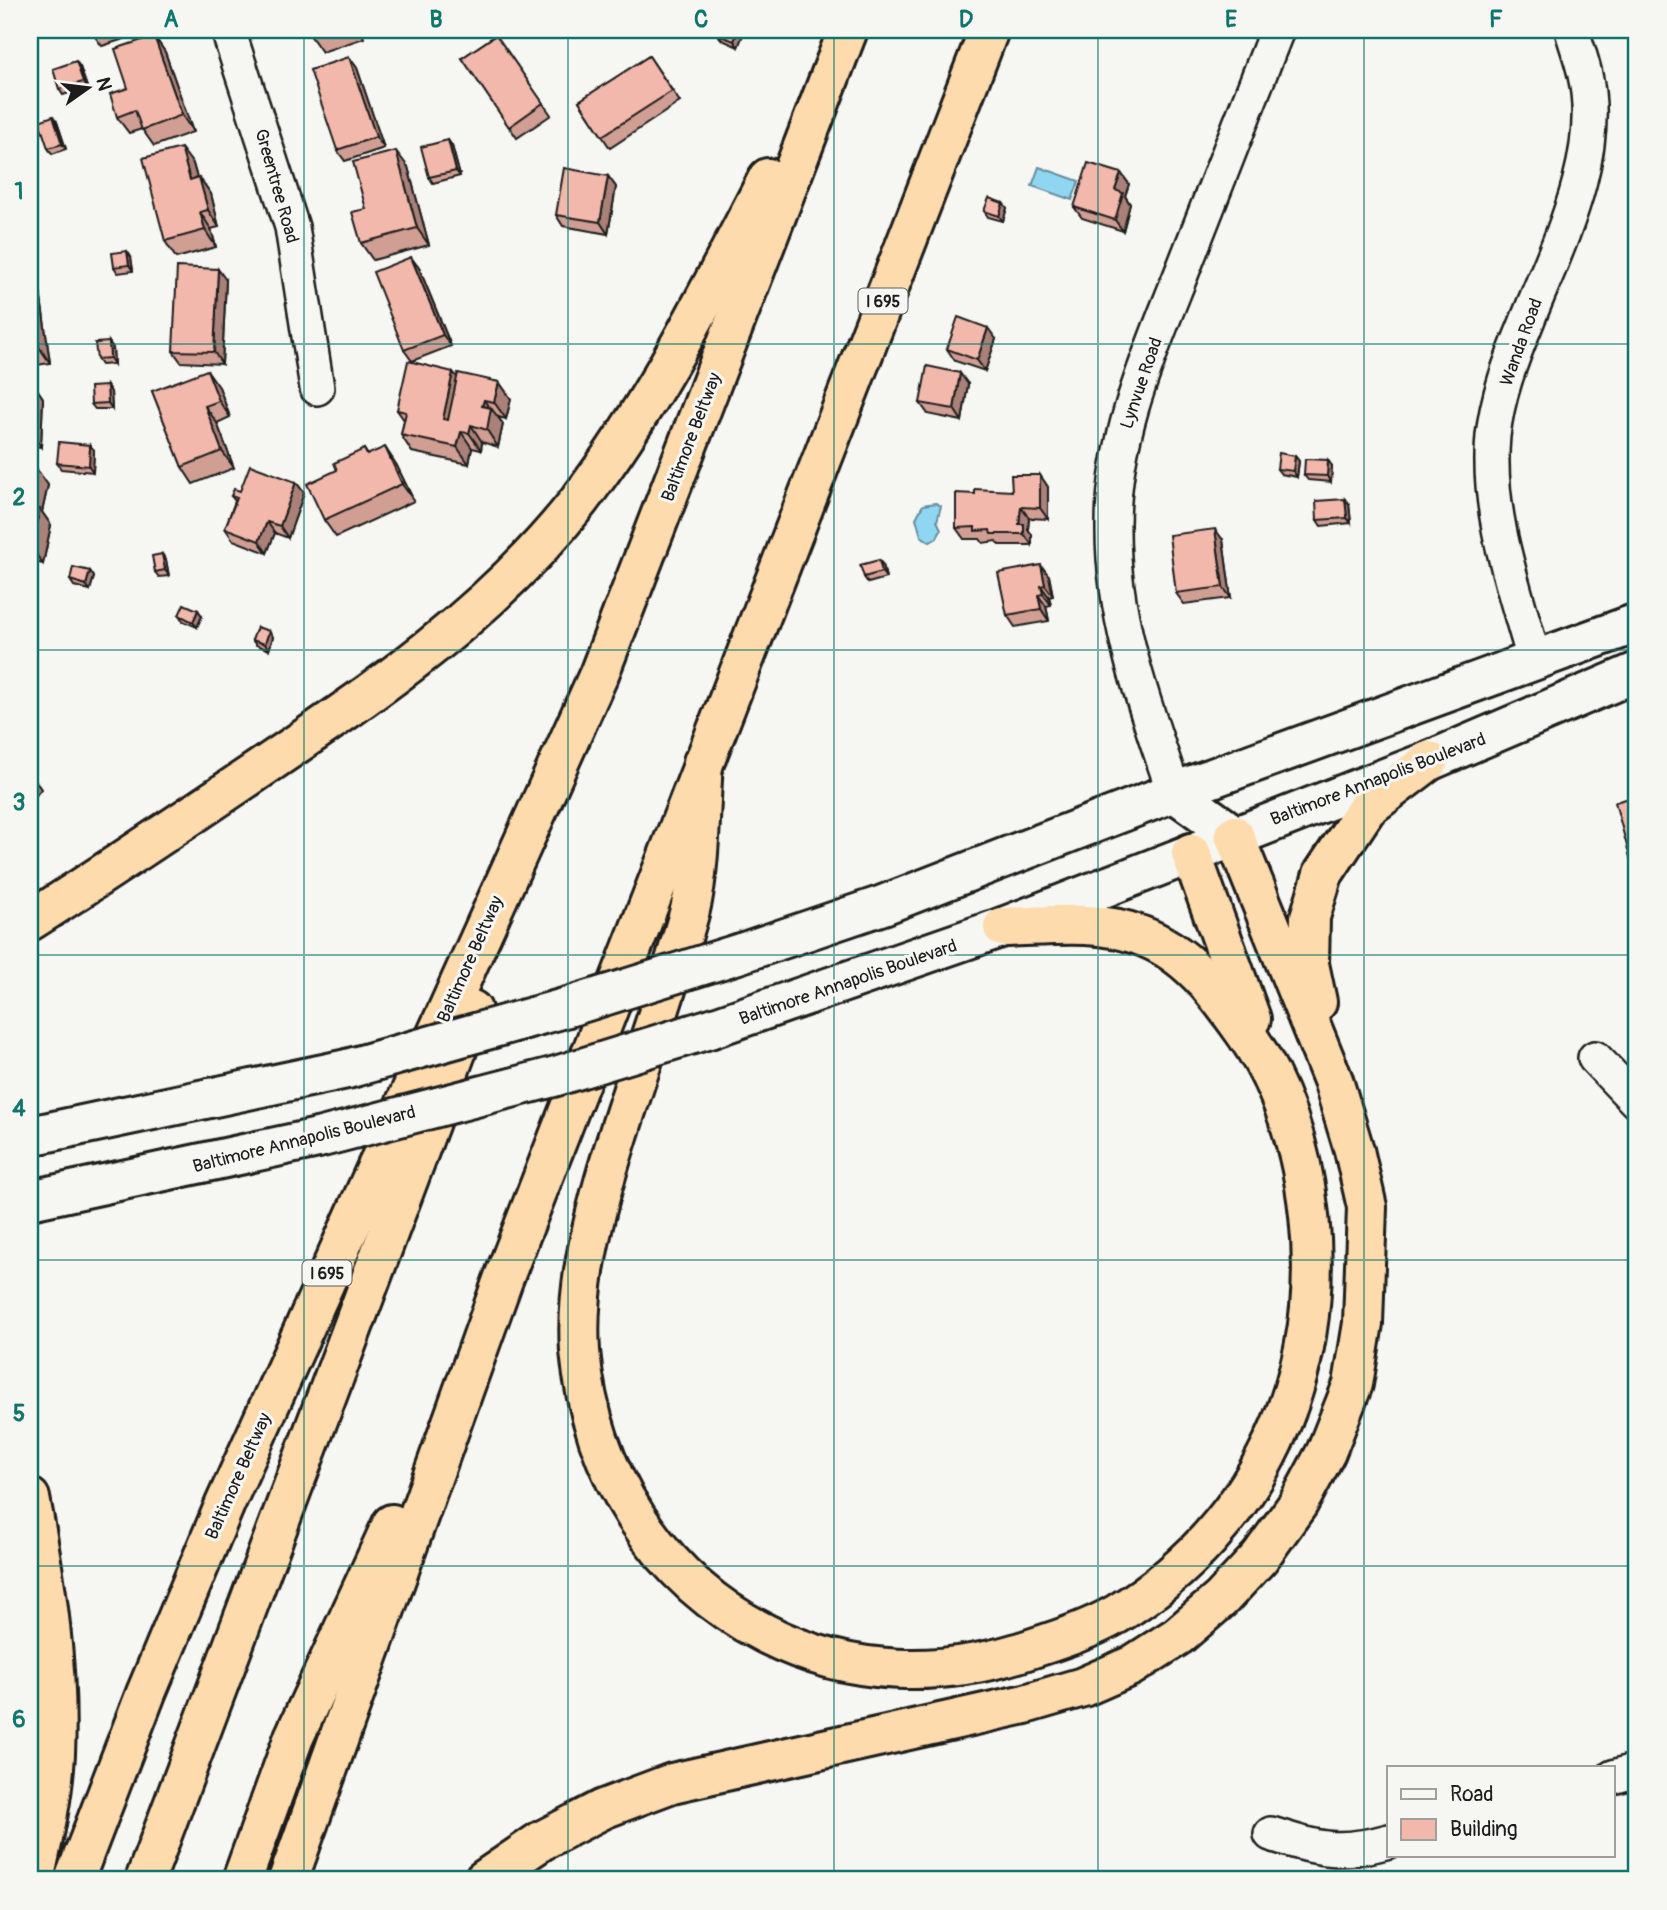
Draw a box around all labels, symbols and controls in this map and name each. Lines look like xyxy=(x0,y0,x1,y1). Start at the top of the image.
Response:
text: A xyxy=(164,5,179,34)
text: B xyxy=(429,5,443,34)
text: C xyxy=(694,5,708,34)
text: D xyxy=(959,5,973,34)
text: E xyxy=(1225,5,1237,34)
text: F xyxy=(1489,5,1503,34)
north arrow xyxy=(52,52,122,122)
text: N xyxy=(90,75,117,93)
street label: Greentree Road xyxy=(249,126,304,246)
text: 1 xyxy=(15,177,24,206)
road number: I 695 xyxy=(858,288,908,314)
street label: Wanda Road xyxy=(1495,295,1548,389)
street label: Lynvue Road xyxy=(1115,334,1168,432)
street label: Baltimore Beltway xyxy=(656,369,727,505)
text: 2 xyxy=(13,483,26,512)
street label: Baltimore Annapolis Boulevard xyxy=(1267,728,1489,831)
text: 3 xyxy=(13,788,25,817)
street label: Baltimore Beltway xyxy=(432,892,509,1026)
street label: Baltimore Annapolis Boulevard xyxy=(736,934,960,1031)
text: 4 xyxy=(12,1094,26,1123)
street label: Baltimore Annapolis Boulevard xyxy=(190,1101,418,1178)
road number: I 695 xyxy=(302,1260,352,1286)
text: 5 xyxy=(13,1399,25,1428)
street label: Baltimore Beltway xyxy=(200,1409,277,1543)
text: 6 xyxy=(12,1705,26,1734)
legend xyxy=(1387,1766,1614,1857)
text: Road xyxy=(1450,1781,1494,1808)
text: Building xyxy=(1450,1816,1517,1843)

